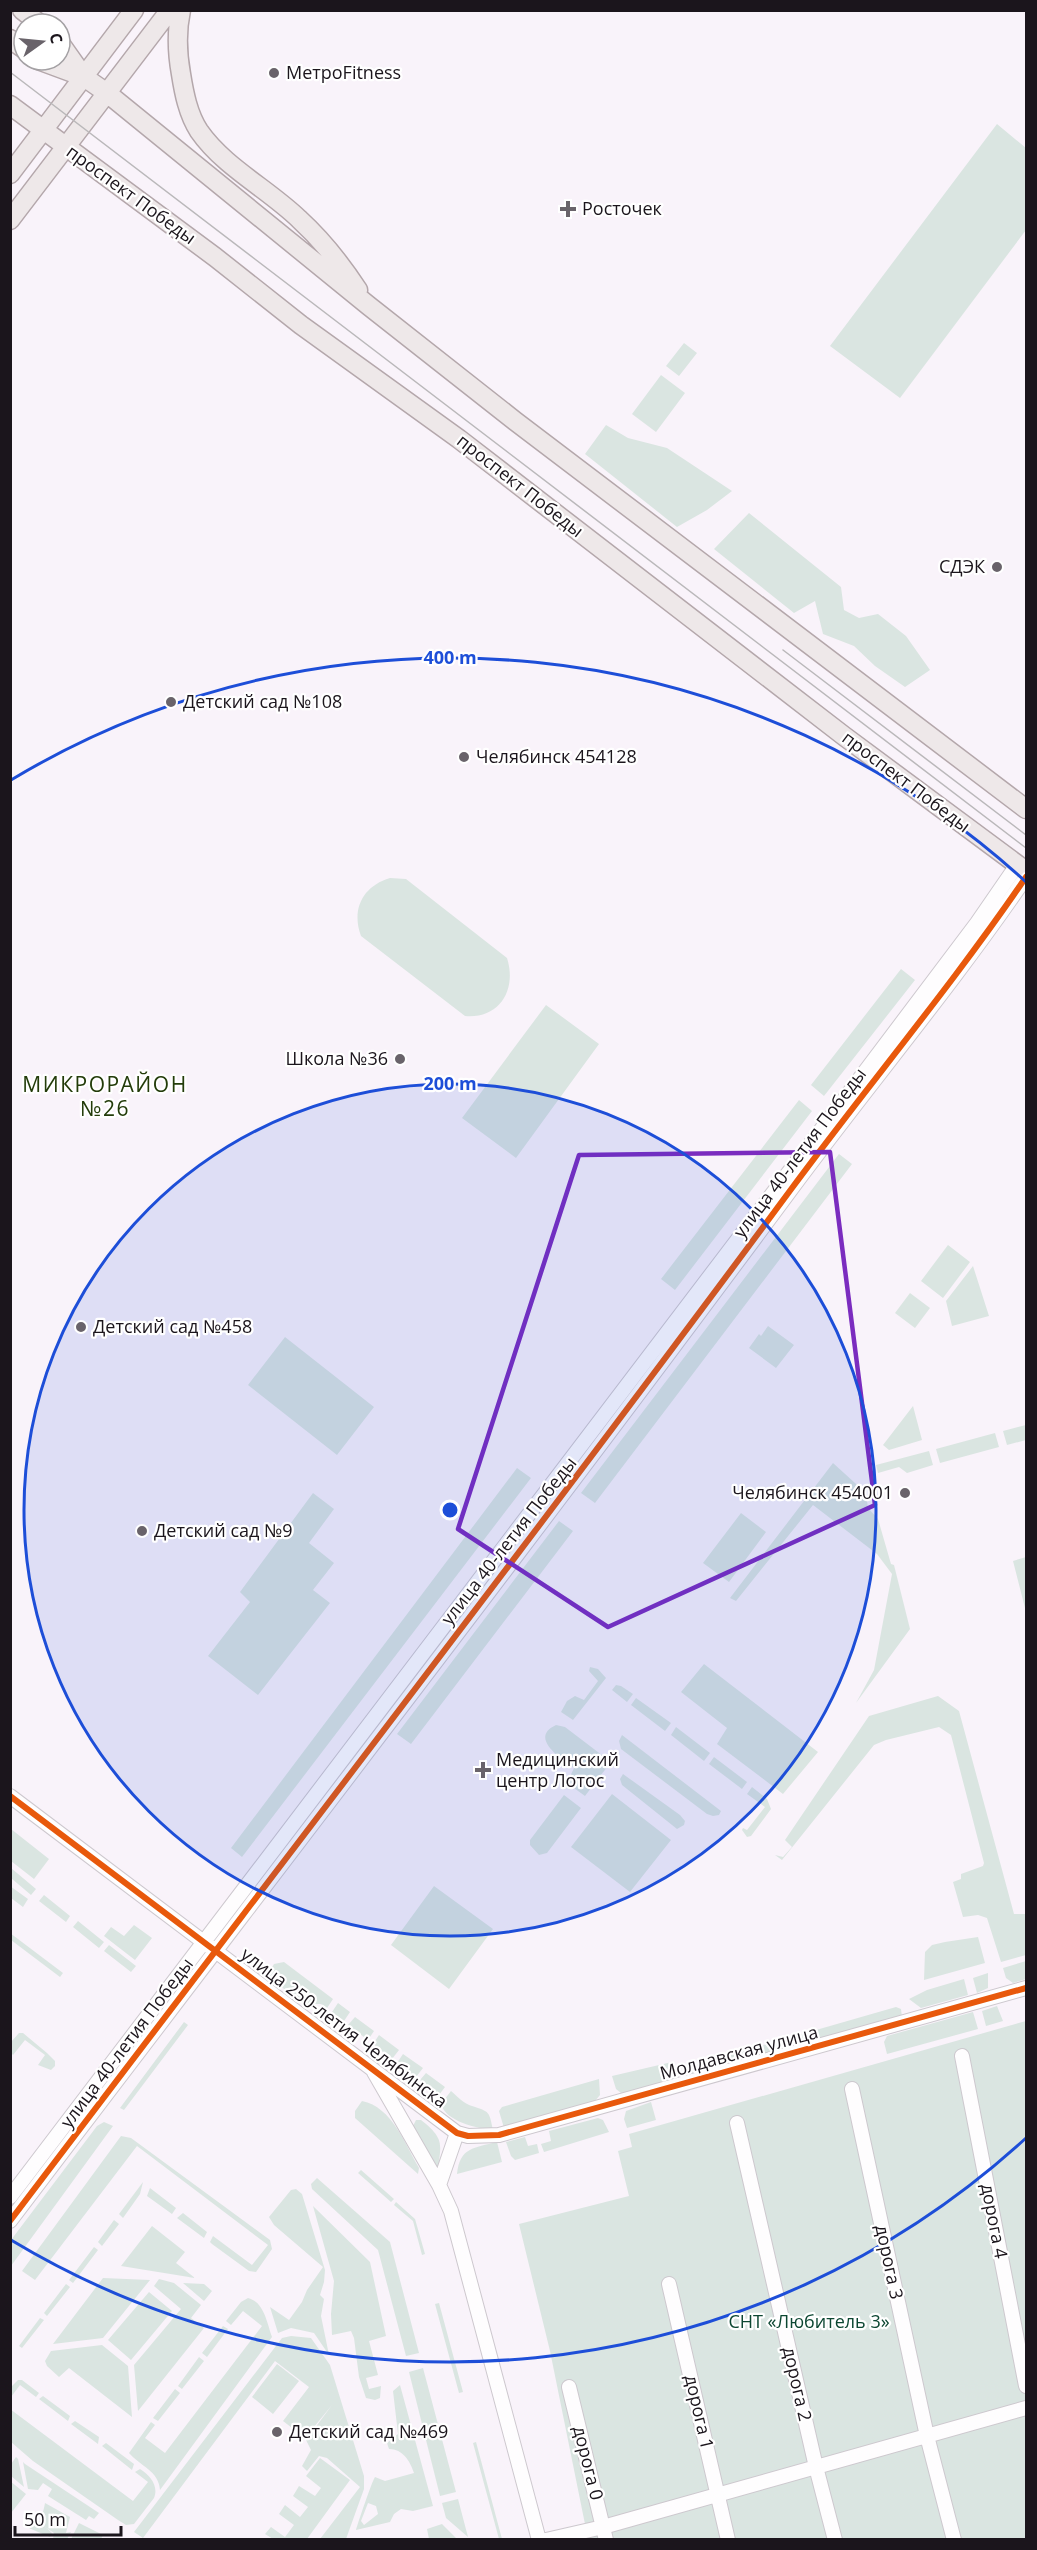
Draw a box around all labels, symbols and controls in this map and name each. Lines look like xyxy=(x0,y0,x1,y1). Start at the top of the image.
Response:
north arrow xyxy=(12,12,72,72)
text: С xyxy=(45,30,68,46)
place label: МетроFitness xyxy=(286,60,401,84)
marker: МетроFitness xyxy=(267,66,281,80)
street label: проспект Победы xyxy=(62,139,201,249)
place label: Росточек xyxy=(582,196,663,220)
marker: Росточек xyxy=(559,200,577,218)
street label: проспект Победы xyxy=(452,428,589,542)
place label: СДЭК xyxy=(939,554,985,578)
marker: СДЭК xyxy=(990,560,1004,574)
text: 400 m xyxy=(423,645,477,669)
place label: Детский сад №108 xyxy=(183,689,342,713)
marker: Детский сад №108 xyxy=(164,695,178,709)
street label: проспект Победы xyxy=(838,725,975,837)
place label: Челябинск 454128 xyxy=(476,744,637,768)
marker: Челябинск 454128 xyxy=(457,750,471,764)
place label: Школа №36 xyxy=(285,1046,388,1070)
marker: Школа №36 xyxy=(393,1052,407,1066)
street label: улица 40-летия Победы xyxy=(727,1063,871,1242)
district label: МИКРОРАЙОН №26 xyxy=(22,1070,188,1122)
text: 200 m xyxy=(423,1071,477,1095)
place label: Детский сад №458 xyxy=(93,1314,252,1338)
marker: Детский сад №458 xyxy=(74,1320,88,1334)
street label: улица 40-летия Победы xyxy=(435,1451,581,1629)
place label: Челябинск 454001 xyxy=(732,1480,893,1504)
marker: Челябинск 454001 xyxy=(898,1486,912,1500)
centre of rings xyxy=(440,1500,460,1520)
place label: Детский сад №9 xyxy=(154,1518,293,1542)
marker: Детский сад №9 xyxy=(135,1524,149,1538)
place label: Медицинский центр Лотос xyxy=(496,1747,619,1792)
marker: Медицинский центр Лотос xyxy=(474,1761,492,1779)
street label: улица 250-летия Челябинска xyxy=(236,1942,453,2113)
street label: улица 40-летия Победы xyxy=(54,1953,198,2132)
street label: Молдавская улица xyxy=(657,2019,820,2085)
street label: дорога 4 xyxy=(976,2181,1014,2260)
street label: дорога 3 xyxy=(870,2222,910,2301)
park label: СНТ «Любитель 3» xyxy=(728,2309,890,2333)
street label: дорога 2 xyxy=(778,2344,818,2423)
street label: дорога 1 xyxy=(680,2372,720,2451)
place label: Детский сад №469 xyxy=(289,2419,448,2443)
street label: дорога 0 xyxy=(568,2423,610,2502)
marker: Детский сад №469 xyxy=(270,2425,284,2439)
scale bar xyxy=(15,2499,122,2537)
text: 50 m xyxy=(24,2507,66,2531)

